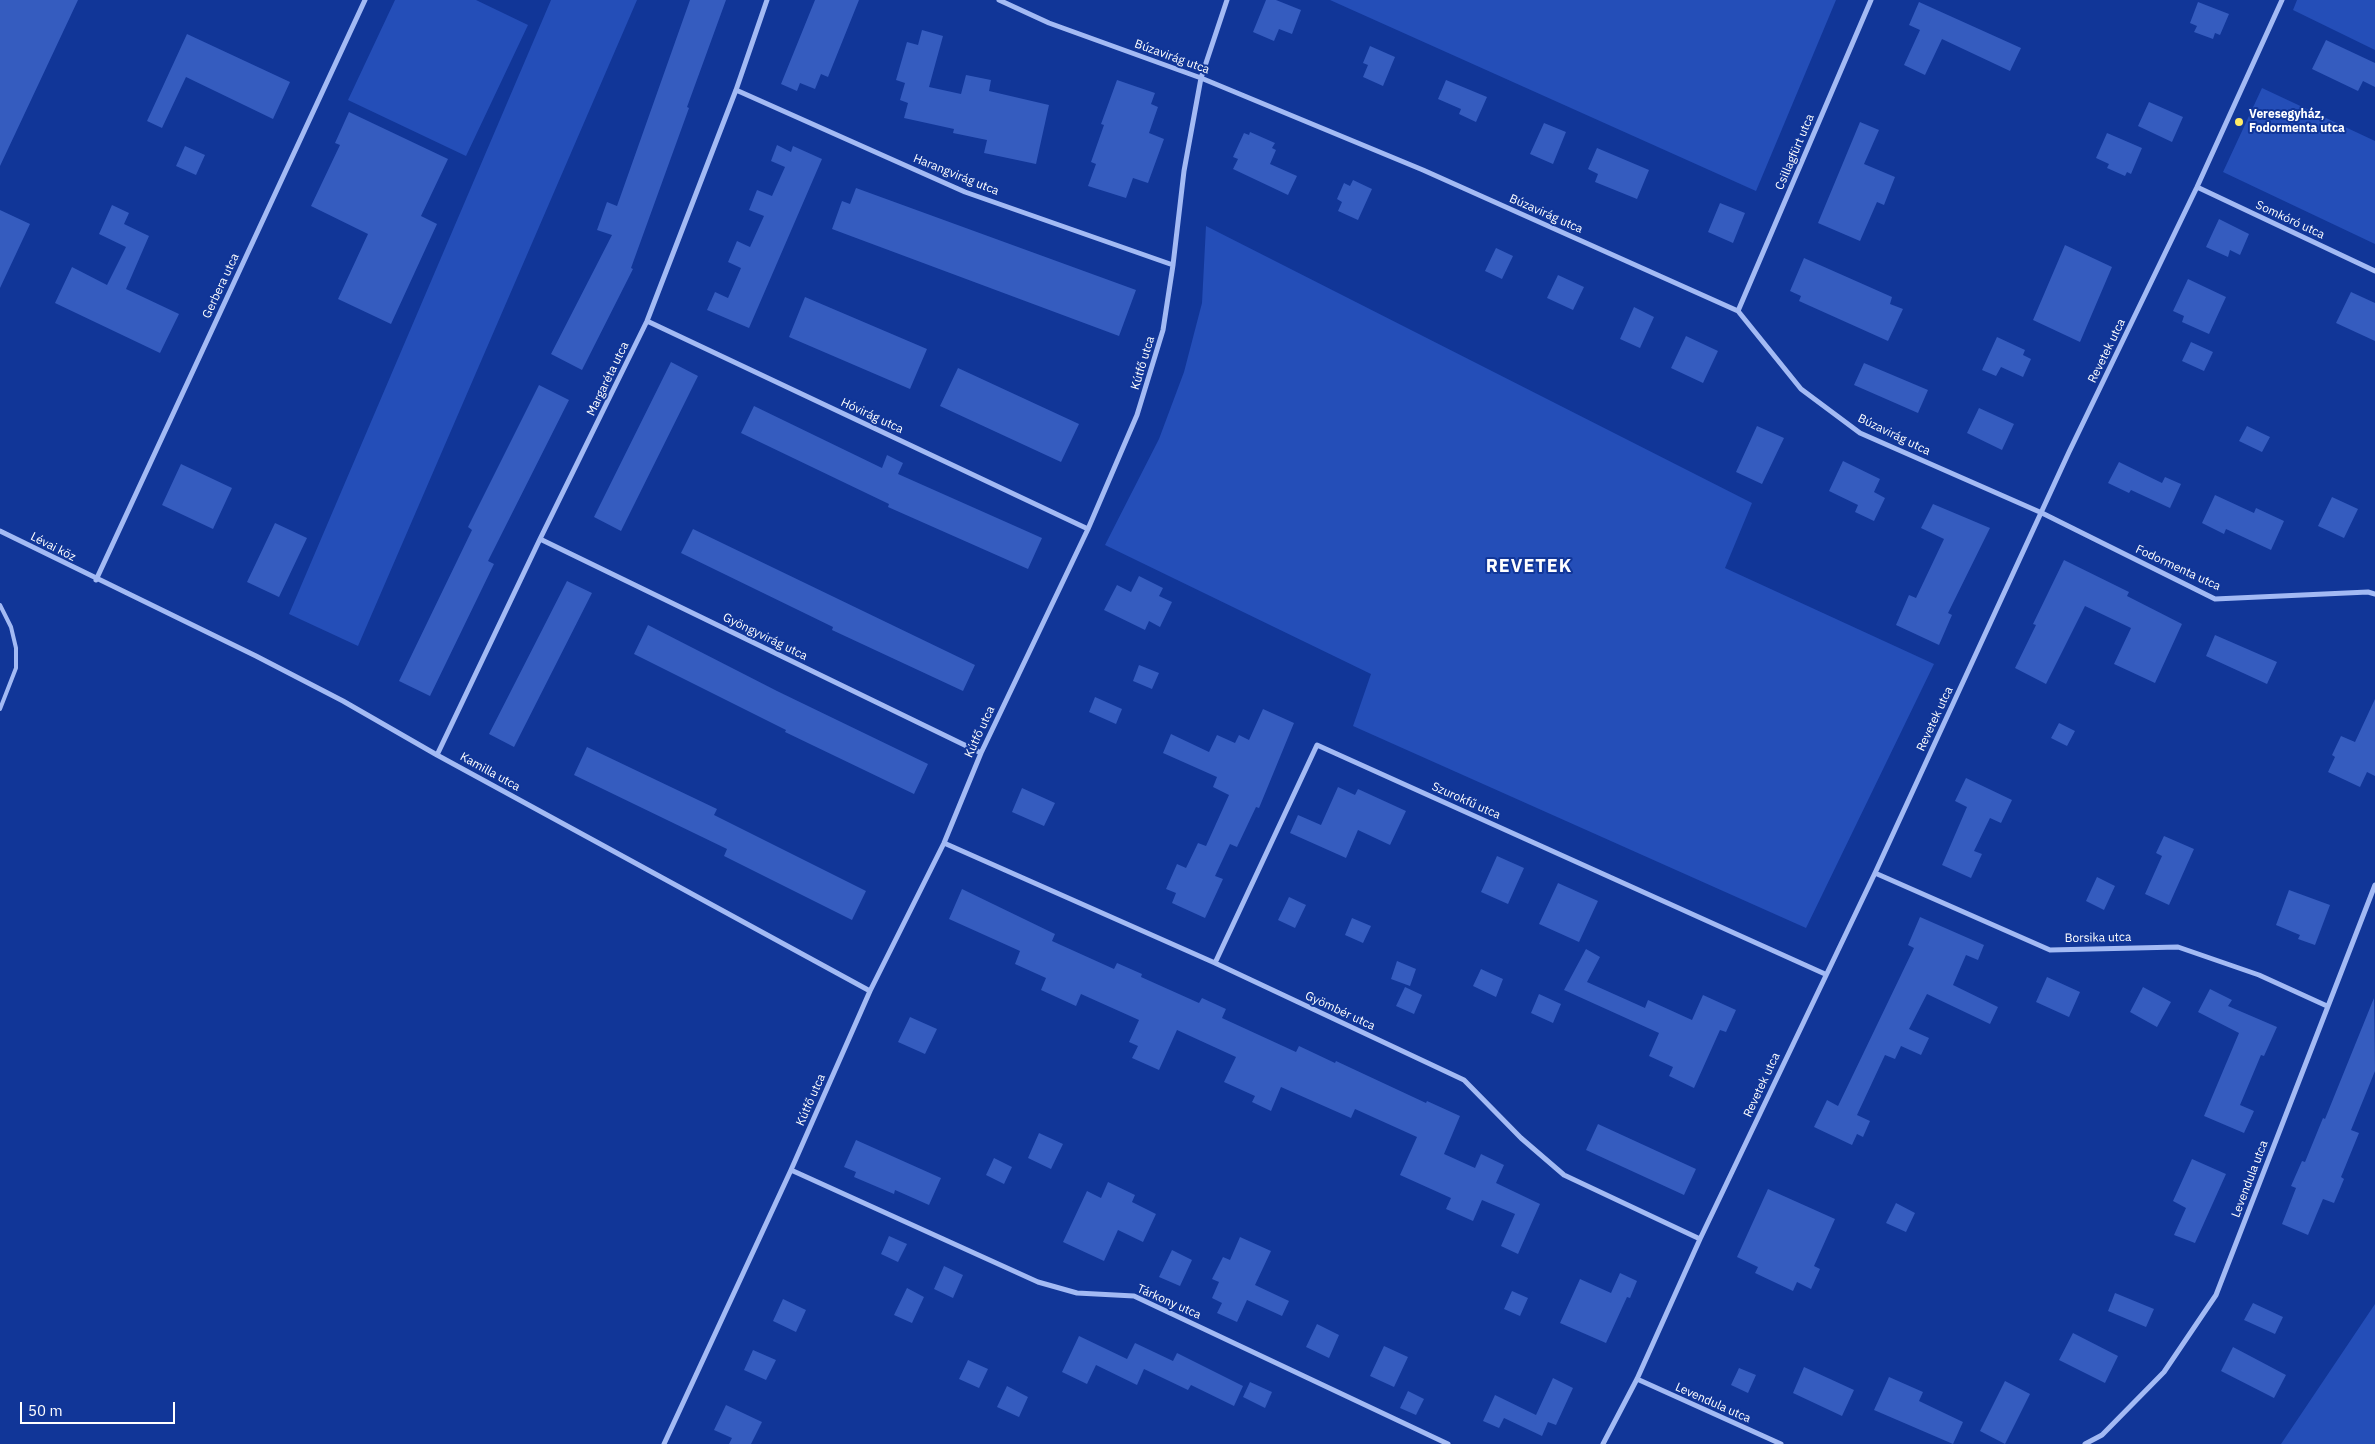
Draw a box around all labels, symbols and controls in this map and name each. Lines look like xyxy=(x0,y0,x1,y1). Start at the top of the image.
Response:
street label: Búzavirág utca xyxy=(1133,37,1211,77)
place label: Veresegyház, Fodormenta utca xyxy=(2249,108,2345,136)
street label: Csillagfürt utca xyxy=(1773,112,1817,192)
marker: Veresegyház, Fodormenta utca xyxy=(2233,116,2245,128)
street label: Harangvirág utca xyxy=(911,151,1001,199)
street label: Búzavirág utca xyxy=(1507,191,1585,237)
street label: Somkóró utca xyxy=(2253,198,2327,242)
street label: Gerbera utca xyxy=(200,251,242,321)
street label: Revetek utca xyxy=(2085,317,2129,385)
street label: Kútfő utca xyxy=(1128,334,1158,392)
street label: Margaréta utca xyxy=(584,340,632,418)
street label: Hóvirág utca xyxy=(838,395,906,437)
street label: Búzavirág utca xyxy=(1855,411,1933,459)
street label: Lévai köz xyxy=(28,530,78,564)
street label: Fodormenta utca xyxy=(2133,542,2223,594)
district label: REVETEK xyxy=(1485,556,1573,578)
street label: Gyöngyvirág utca xyxy=(720,610,810,664)
street label: Revetek utca xyxy=(1914,684,1956,754)
street label: Kútfő utca xyxy=(962,704,998,760)
street label: Kamilla utca xyxy=(457,750,523,794)
street label: Szurokfű utca xyxy=(1429,779,1503,823)
street label: Borsika utca xyxy=(2065,930,2131,946)
street label: Gyömbér utca xyxy=(1303,988,1377,1034)
street label: Revetek utca xyxy=(1741,1050,1783,1120)
street label: Kútfő utca xyxy=(793,1072,829,1128)
street label: Levendula utca xyxy=(2229,1138,2271,1220)
street label: Tárkony utca xyxy=(1135,1281,1203,1323)
street label: Levendula utca xyxy=(1673,1380,1753,1426)
scale bar xyxy=(22,1392,178,1424)
text: 50 m xyxy=(28,1401,63,1420)

